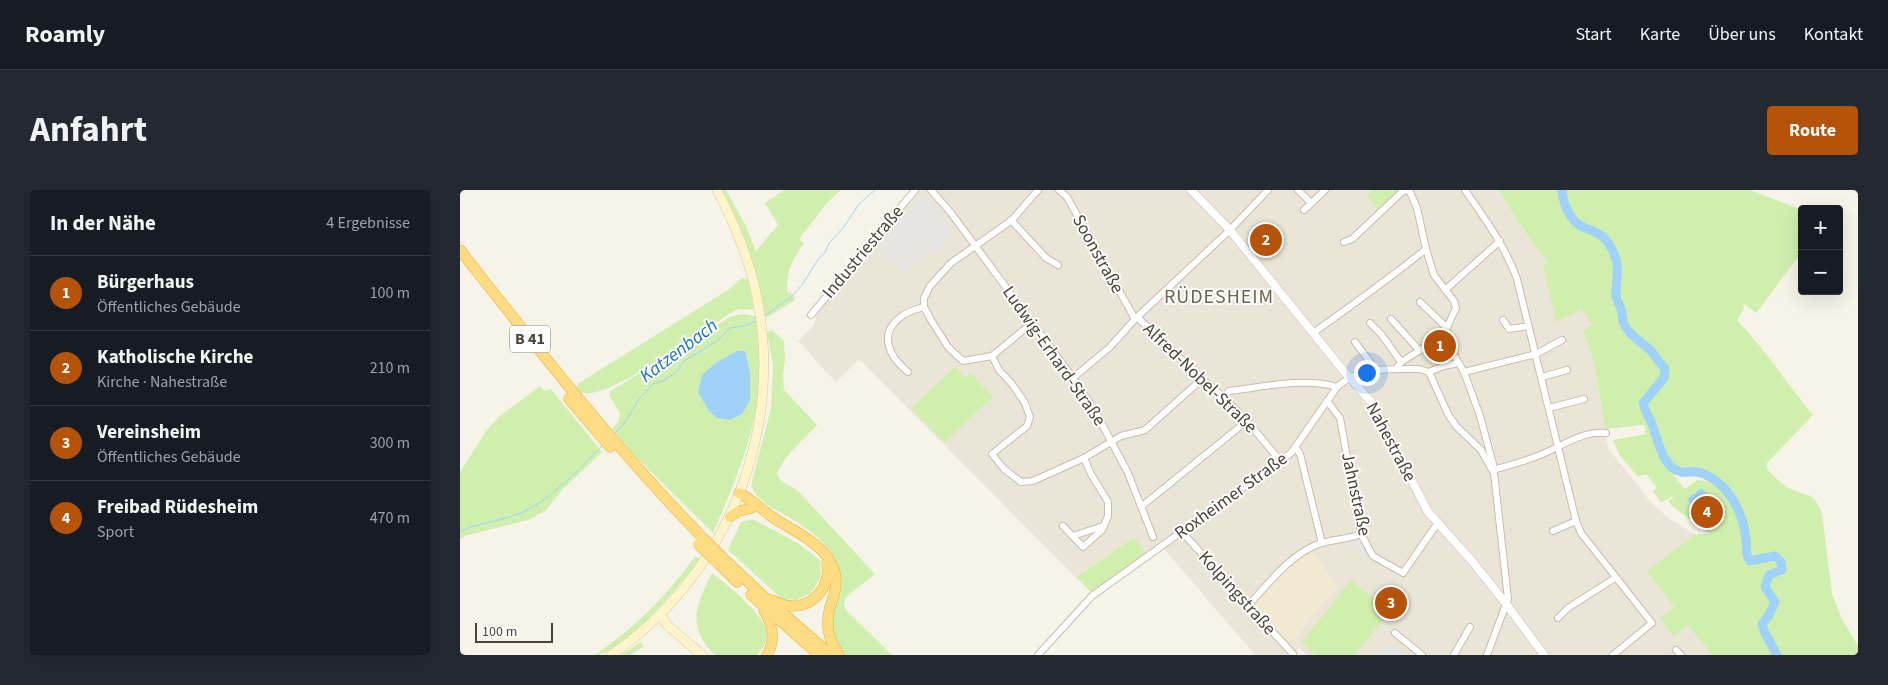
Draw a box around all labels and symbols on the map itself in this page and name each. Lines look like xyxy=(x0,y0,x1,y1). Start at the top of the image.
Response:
street label: Industriestraße xyxy=(817,200,909,304)
street label: Soonstraße xyxy=(1066,210,1130,298)
pin: 2 xyxy=(1250,221,1282,259)
street label: Ludwig-Erhard-Straße xyxy=(996,281,1112,431)
district label: RÜDESHEIM xyxy=(1164,283,1274,311)
water label: Katzenbach xyxy=(634,313,724,389)
street label: Alfred-Nobel-Straße xyxy=(1137,317,1263,439)
road number: B 41 xyxy=(510,326,550,352)
pin: 1 xyxy=(1424,327,1456,365)
your location xyxy=(1354,360,1380,386)
street label: Nahestraße xyxy=(1360,398,1422,486)
street label: Roxheimer Straße xyxy=(1170,447,1293,545)
street label: Jahnstraße xyxy=(1335,450,1377,538)
pin: 4 xyxy=(1691,493,1723,531)
street label: Kolpingstraße xyxy=(1192,545,1282,641)
pin: 3 xyxy=(1375,584,1407,622)
scale bar xyxy=(475,620,552,643)

